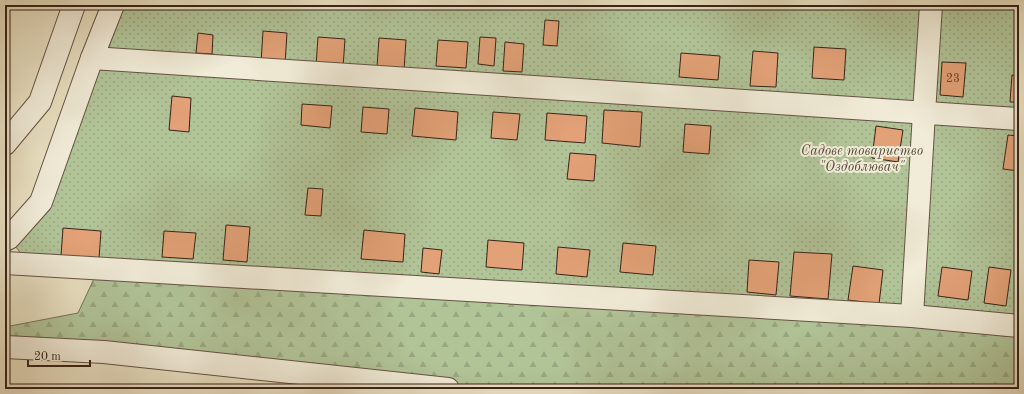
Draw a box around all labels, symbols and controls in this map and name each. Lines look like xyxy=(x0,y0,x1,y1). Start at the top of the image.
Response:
house number: 23 xyxy=(946,73,960,85)
park label: Садове товариство "Оздоблювач" xyxy=(801,144,923,174)
scale bar xyxy=(28,342,90,368)
text: 20 m xyxy=(34,351,61,363)

